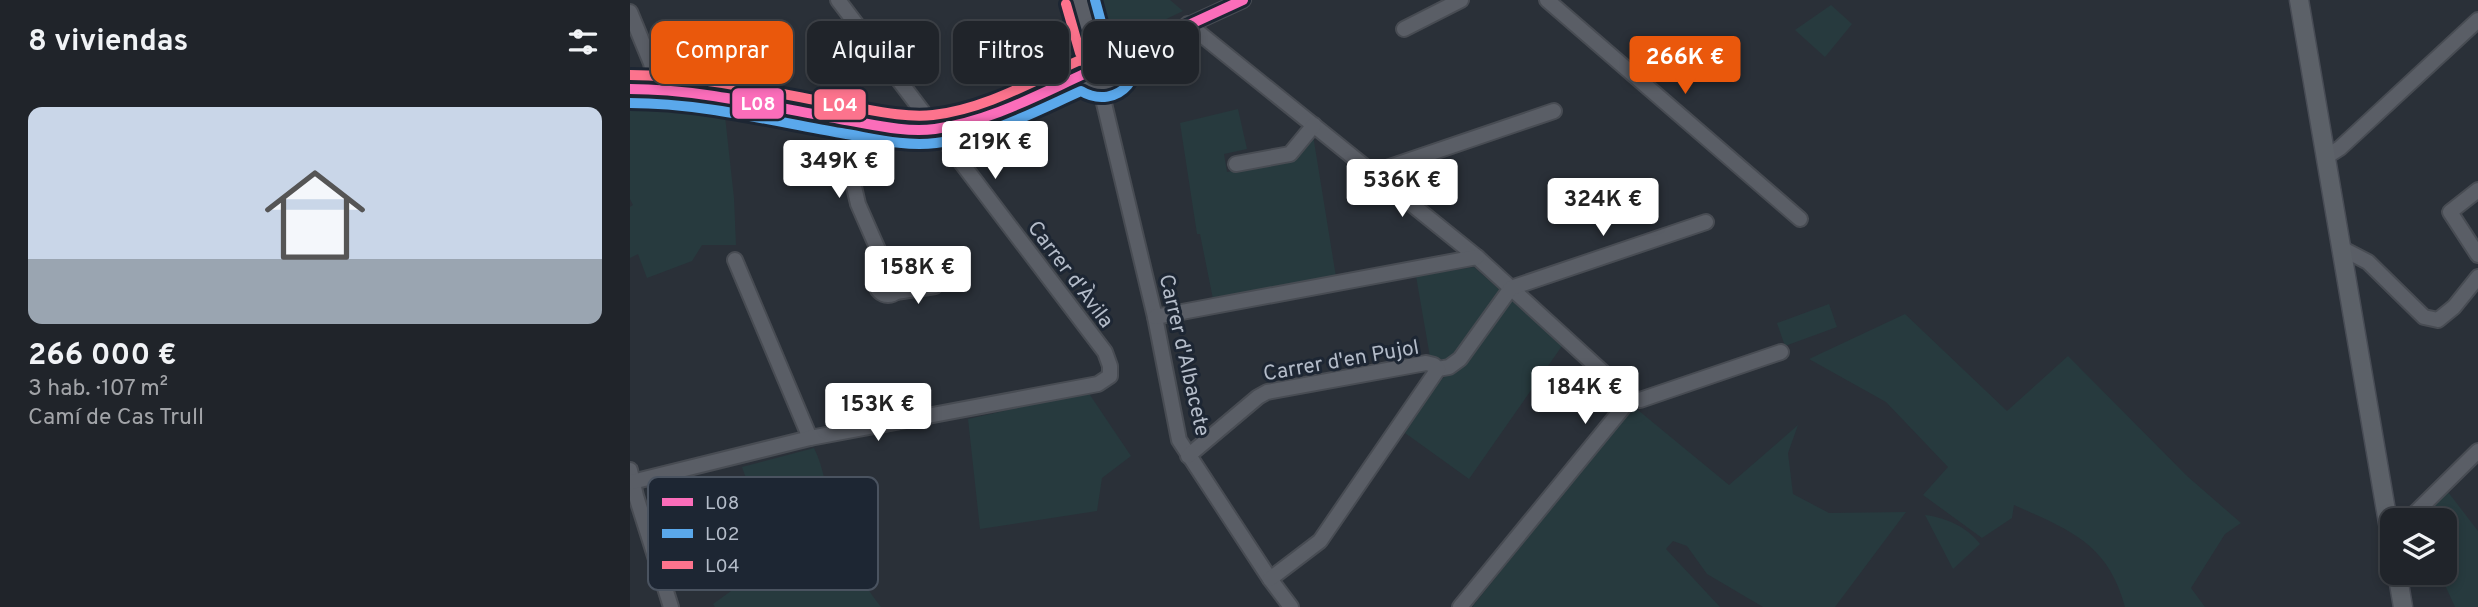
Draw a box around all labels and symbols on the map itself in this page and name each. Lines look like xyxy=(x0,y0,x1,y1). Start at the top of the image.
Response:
pin: 266K € xyxy=(1628,36,1742,96)
line badge: L08 xyxy=(731,87,785,120)
line badge: L04 xyxy=(813,88,867,121)
text: L08 xyxy=(740,93,776,117)
text: L04 xyxy=(822,94,858,118)
pin: 219K € xyxy=(938,122,1052,181)
pin: 349K € xyxy=(782,140,896,200)
pin: 536K € xyxy=(1345,160,1459,219)
pin: 324K € xyxy=(1546,178,1660,238)
street label: Carrer d'Àvila xyxy=(1021,215,1120,334)
pin: 158K € xyxy=(861,246,975,306)
street label: Carrer d'Albacete xyxy=(1152,272,1215,439)
street label: Carrer d'en Pujol xyxy=(1261,334,1421,388)
pin: 184K € xyxy=(1528,366,1642,426)
pin: 153K € xyxy=(821,384,935,443)
legend xyxy=(648,477,878,590)
text: L08 xyxy=(705,492,739,516)
text: L02 xyxy=(705,523,739,547)
text: L04 xyxy=(705,555,739,579)

